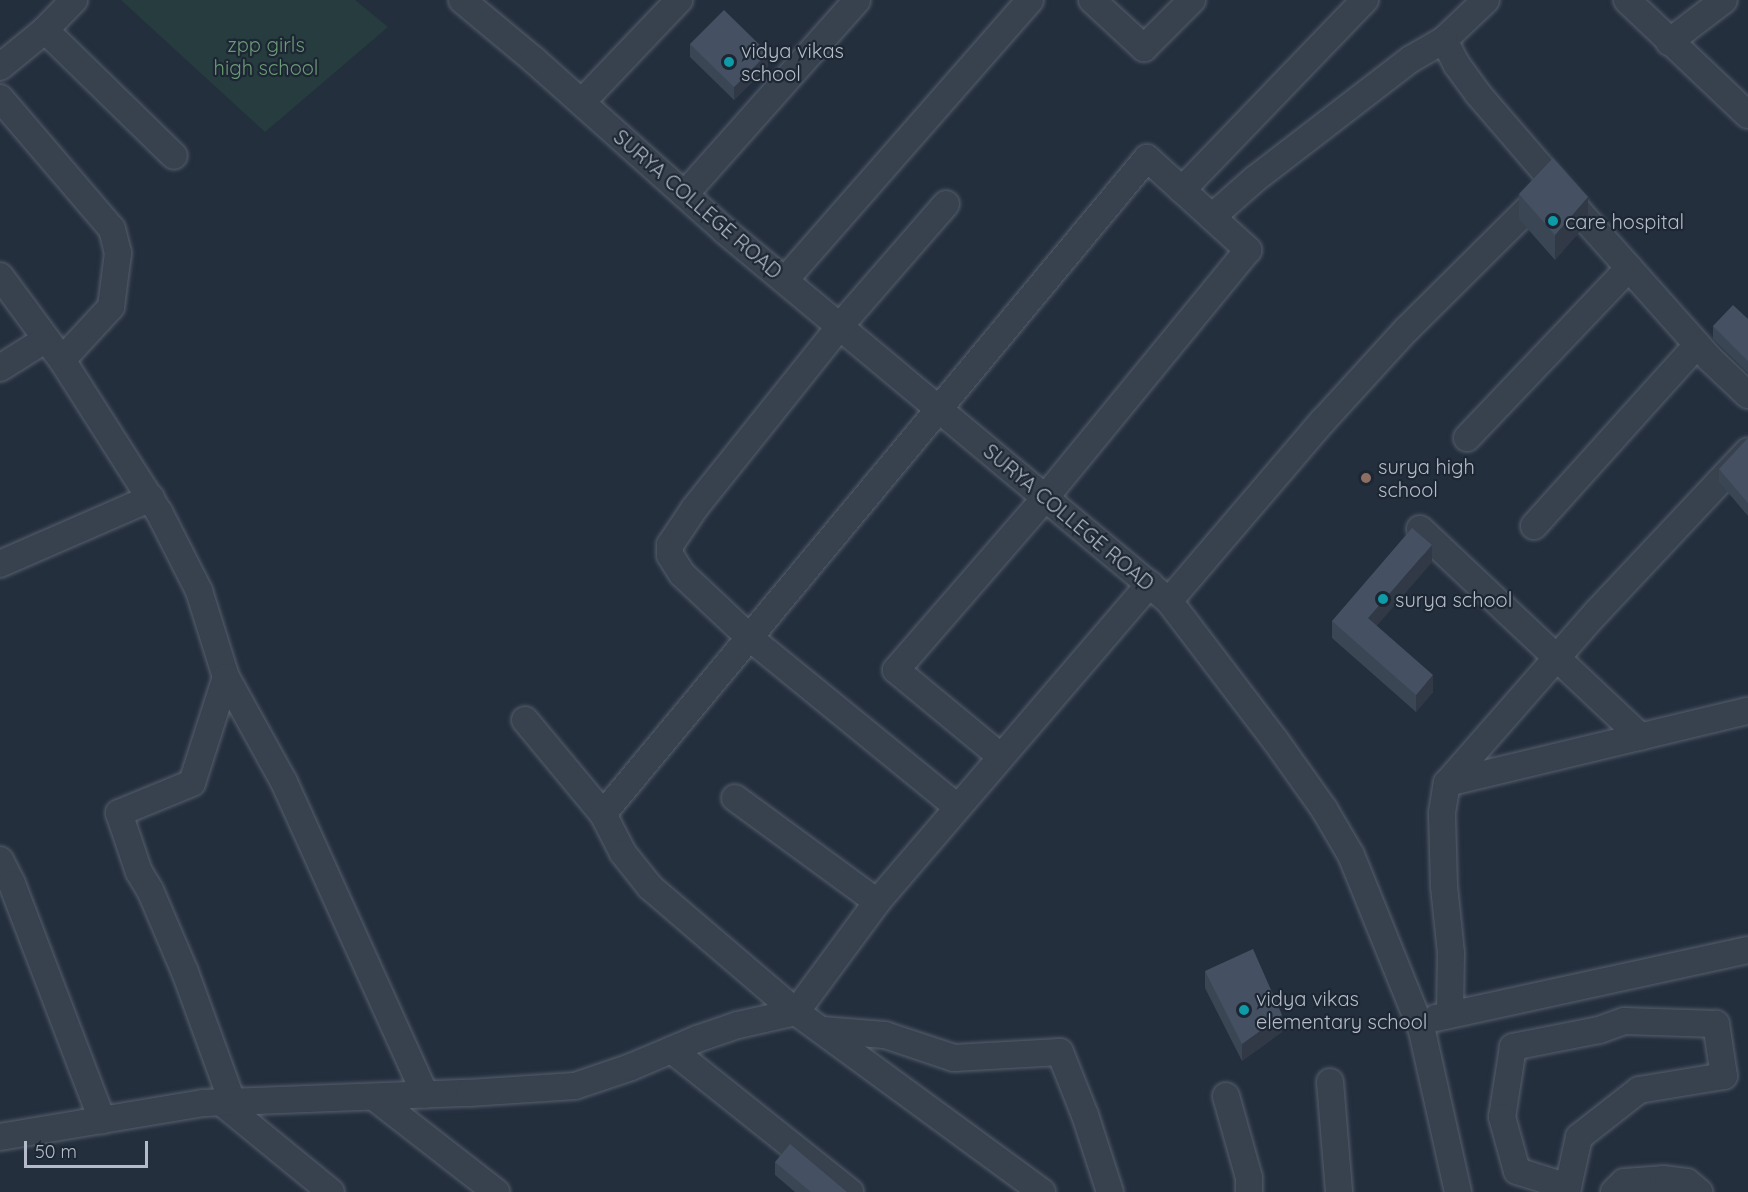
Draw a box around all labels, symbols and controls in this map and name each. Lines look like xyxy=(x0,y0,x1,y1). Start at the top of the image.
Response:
park label: zpp girls high school xyxy=(214,33,318,80)
place label: vidya vikas school xyxy=(741,39,844,86)
marker: vidya vikas school xyxy=(722,55,736,69)
street label: SURYA COLLEGE ROAD xyxy=(609,125,787,283)
place label: care hospital xyxy=(1565,209,1684,233)
marker: care hospital xyxy=(1546,214,1560,228)
street label: SURYA COLLEGE ROAD xyxy=(979,439,1159,595)
place label: surya high school xyxy=(1378,454,1475,501)
marker: surya high school xyxy=(1359,471,1373,485)
place label: surya school xyxy=(1395,587,1512,611)
marker: surya school xyxy=(1376,592,1390,606)
place label: vidya vikas elementary school xyxy=(1256,987,1427,1034)
marker: vidya vikas elementary school xyxy=(1237,1003,1251,1017)
scale bar xyxy=(27,1129,152,1167)
text: 50 m xyxy=(35,1140,77,1163)

